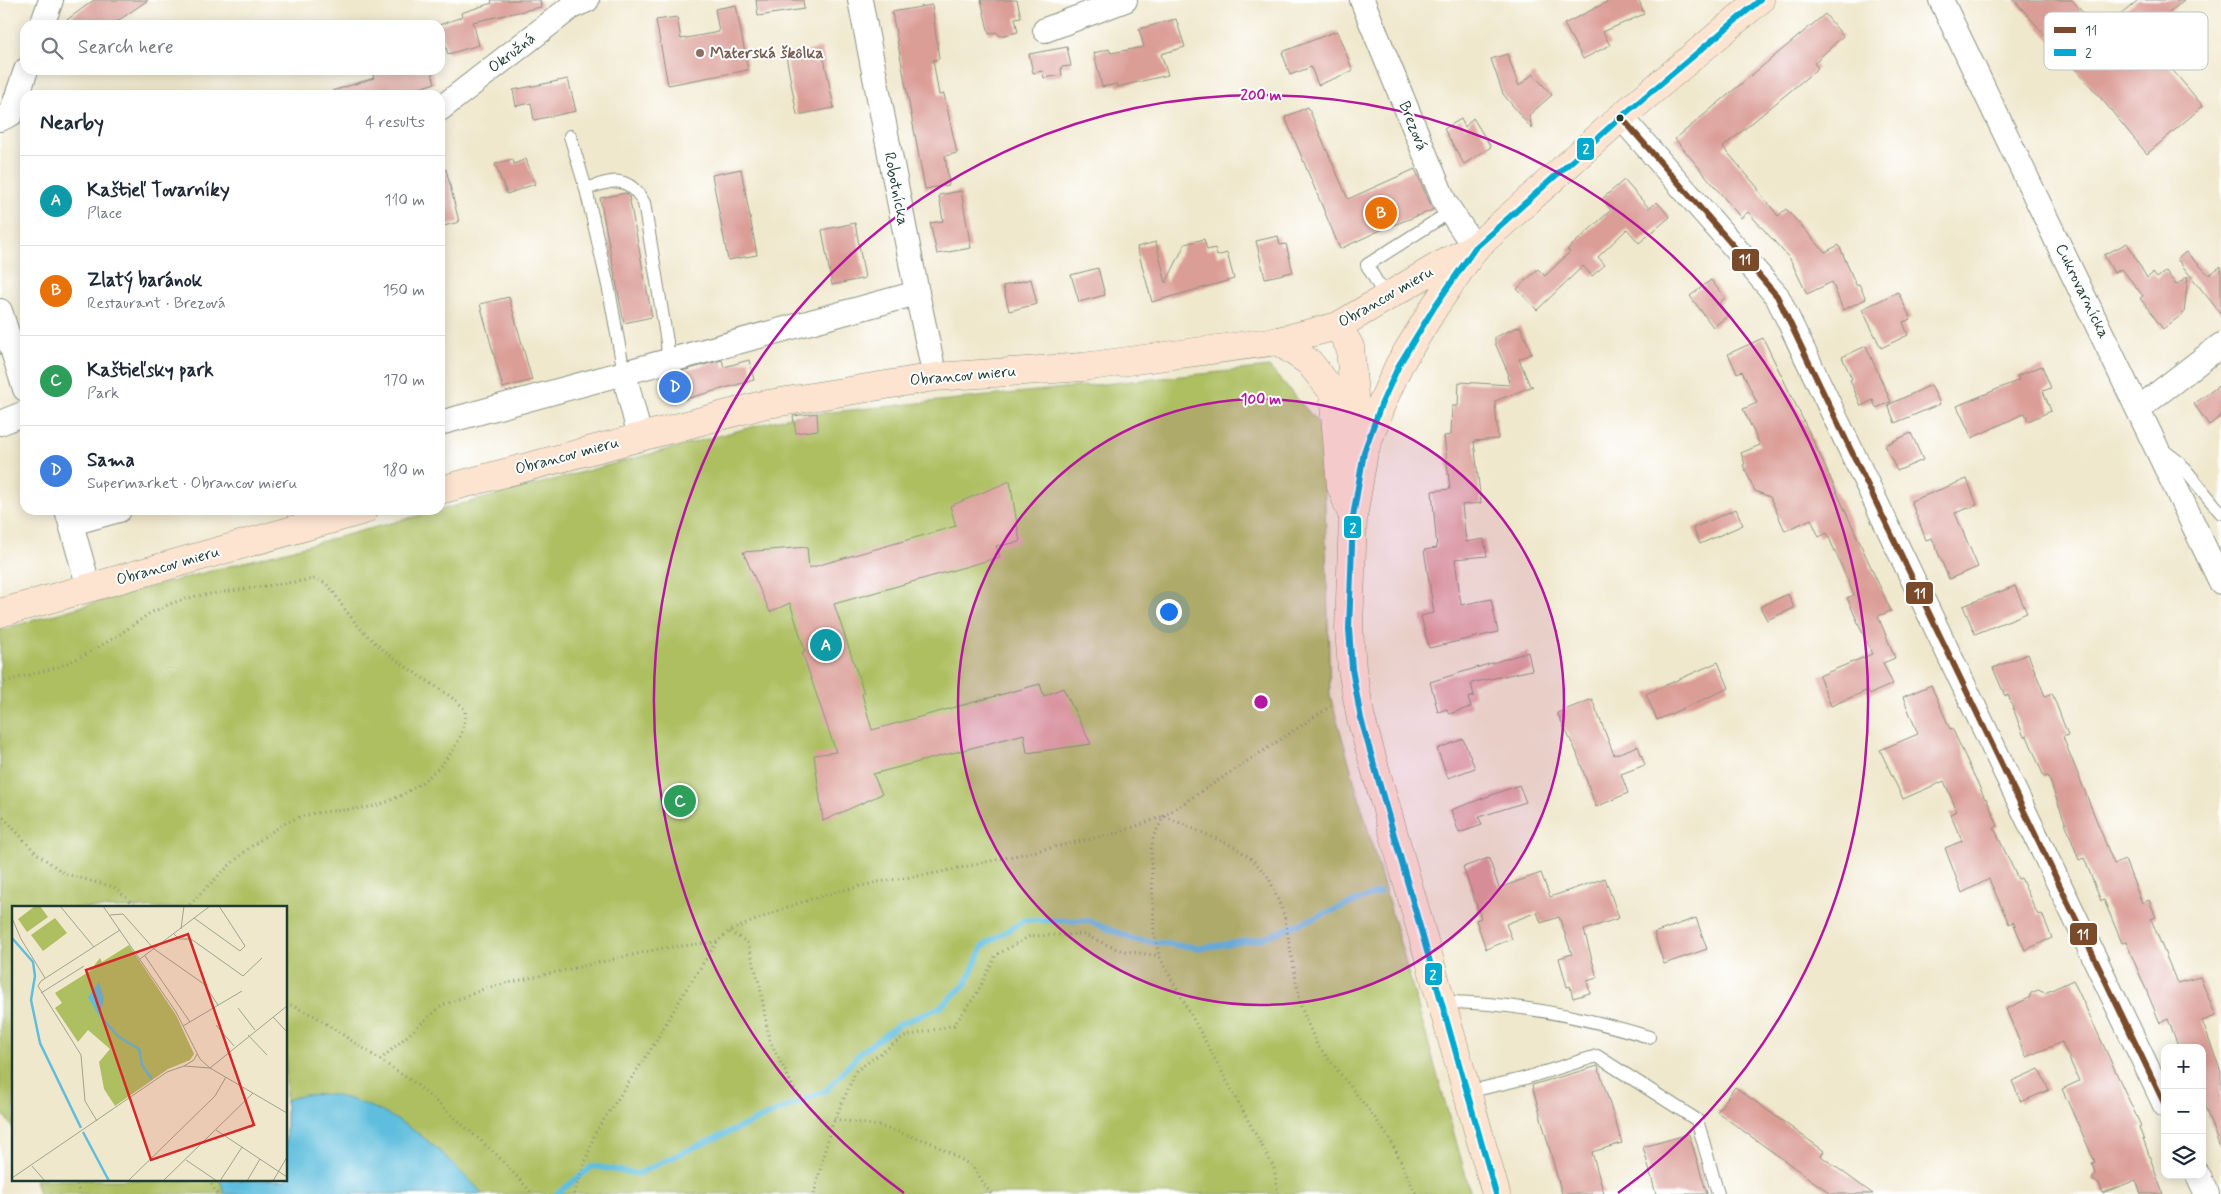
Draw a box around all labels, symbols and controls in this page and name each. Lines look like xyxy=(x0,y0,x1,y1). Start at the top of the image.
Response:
legend xyxy=(2044,12,2208,70)
search box xyxy=(20,20,445,75)
text: 11 xyxy=(2085,22,2097,40)
street label: Okružná xyxy=(484,28,540,78)
icon: search xyxy=(38,34,66,62)
text: Search here xyxy=(78,35,174,60)
place label: Materská škôlka xyxy=(710,43,824,64)
text: 2 xyxy=(2085,44,2092,62)
marker: Materská škôlka xyxy=(694,47,706,59)
text: 200 m xyxy=(1241,86,1282,106)
street label: Brezová xyxy=(1394,98,1432,154)
text: Nearby xyxy=(40,109,104,137)
text: 4 results xyxy=(365,112,425,133)
unlabelled marker xyxy=(1615,113,1625,123)
line badge: 2 xyxy=(1576,137,1595,161)
text: 2 xyxy=(1583,140,1590,158)
street label: Robotnícka xyxy=(879,150,913,228)
text: Kaštieľ Tovarníky xyxy=(87,178,230,203)
text: A xyxy=(51,190,61,211)
text: 110 m xyxy=(384,190,425,211)
pin: B xyxy=(1365,194,1397,232)
text: Place xyxy=(87,203,122,224)
street label: Cukrovarnícka xyxy=(2050,240,2114,342)
line badge: 11 xyxy=(1731,248,1760,272)
text: 11 xyxy=(1739,251,1751,269)
street label: Obrancov mieru xyxy=(1335,261,1438,333)
text: Zlatý baránok xyxy=(87,268,202,293)
text: B xyxy=(51,280,61,301)
text: 150 m xyxy=(383,280,425,301)
text: Restaurant · Brezová xyxy=(87,293,226,314)
text: Kaštieľsky park xyxy=(87,358,214,383)
street label: Obrancov mieru xyxy=(909,361,1017,391)
pin: D xyxy=(659,368,691,406)
text: C xyxy=(50,370,62,391)
text: 170 m xyxy=(383,370,425,391)
text: Park xyxy=(87,383,119,404)
text: 100 m xyxy=(1241,390,1281,410)
street label: Obrancov mieru xyxy=(513,432,621,480)
text: Sama xyxy=(87,448,135,473)
text: D xyxy=(50,460,62,481)
text: 180 m xyxy=(382,460,425,481)
text: Supermarket · Obrancov mieru xyxy=(87,473,297,494)
line badge: 2 xyxy=(1343,515,1362,539)
text: 2 xyxy=(1350,519,1357,537)
street label: Obrancov mieru xyxy=(114,541,222,591)
line badge: 11 xyxy=(1905,581,1934,605)
text: 11 xyxy=(1914,585,1926,603)
your location xyxy=(1156,599,1182,625)
pin: A xyxy=(810,626,842,664)
centre of rings xyxy=(1252,693,1270,711)
pin: C xyxy=(664,782,696,820)
inset map xyxy=(12,906,288,1182)
line badge: 11 xyxy=(2069,922,2098,946)
text: 11 xyxy=(2077,926,2089,944)
line badge: 2 xyxy=(1424,962,1443,986)
text: 2 xyxy=(1430,966,1437,984)
map controls xyxy=(2161,1044,2206,1179)
button: + xyxy=(2161,1044,2206,1089)
button: − xyxy=(2161,1089,2206,1134)
button: layers xyxy=(2161,1134,2206,1179)

